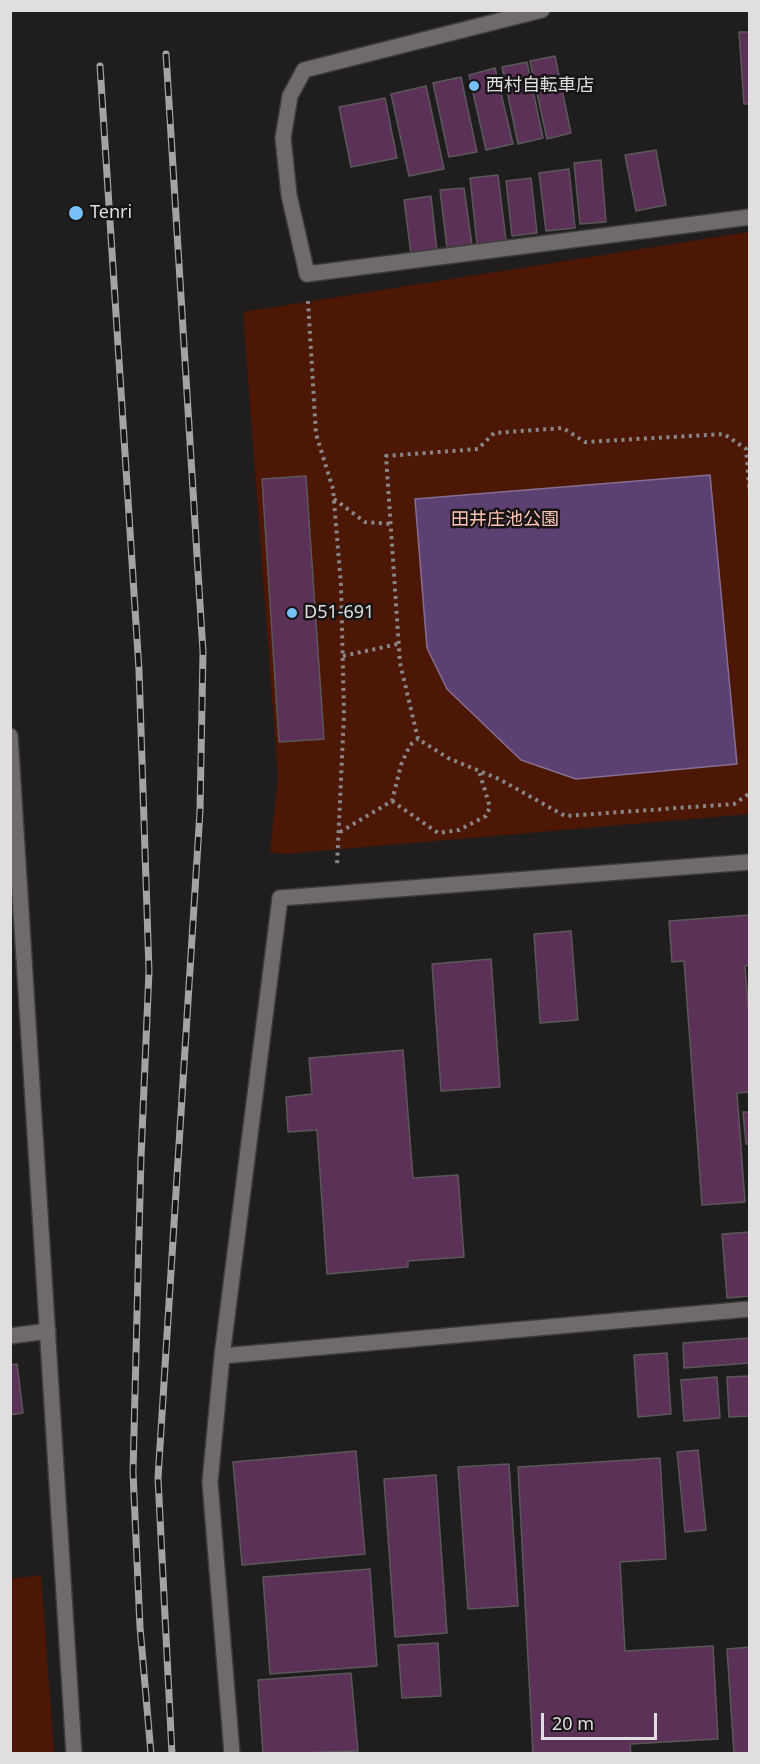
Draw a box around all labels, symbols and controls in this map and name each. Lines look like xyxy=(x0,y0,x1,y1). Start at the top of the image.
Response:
place label: 西村自転車店 xyxy=(486,75,594,97)
marker: 西村自転車店 xyxy=(467,79,481,93)
place label: Tenri xyxy=(90,202,132,224)
marker: Tenri xyxy=(67,204,85,222)
park label: 田井庄池公園 xyxy=(451,509,559,531)
place label: D51-691 xyxy=(304,602,374,624)
marker: D51-691 xyxy=(285,606,299,620)
scale bar xyxy=(544,1701,660,1739)
text: 20 m xyxy=(552,1711,594,1735)

